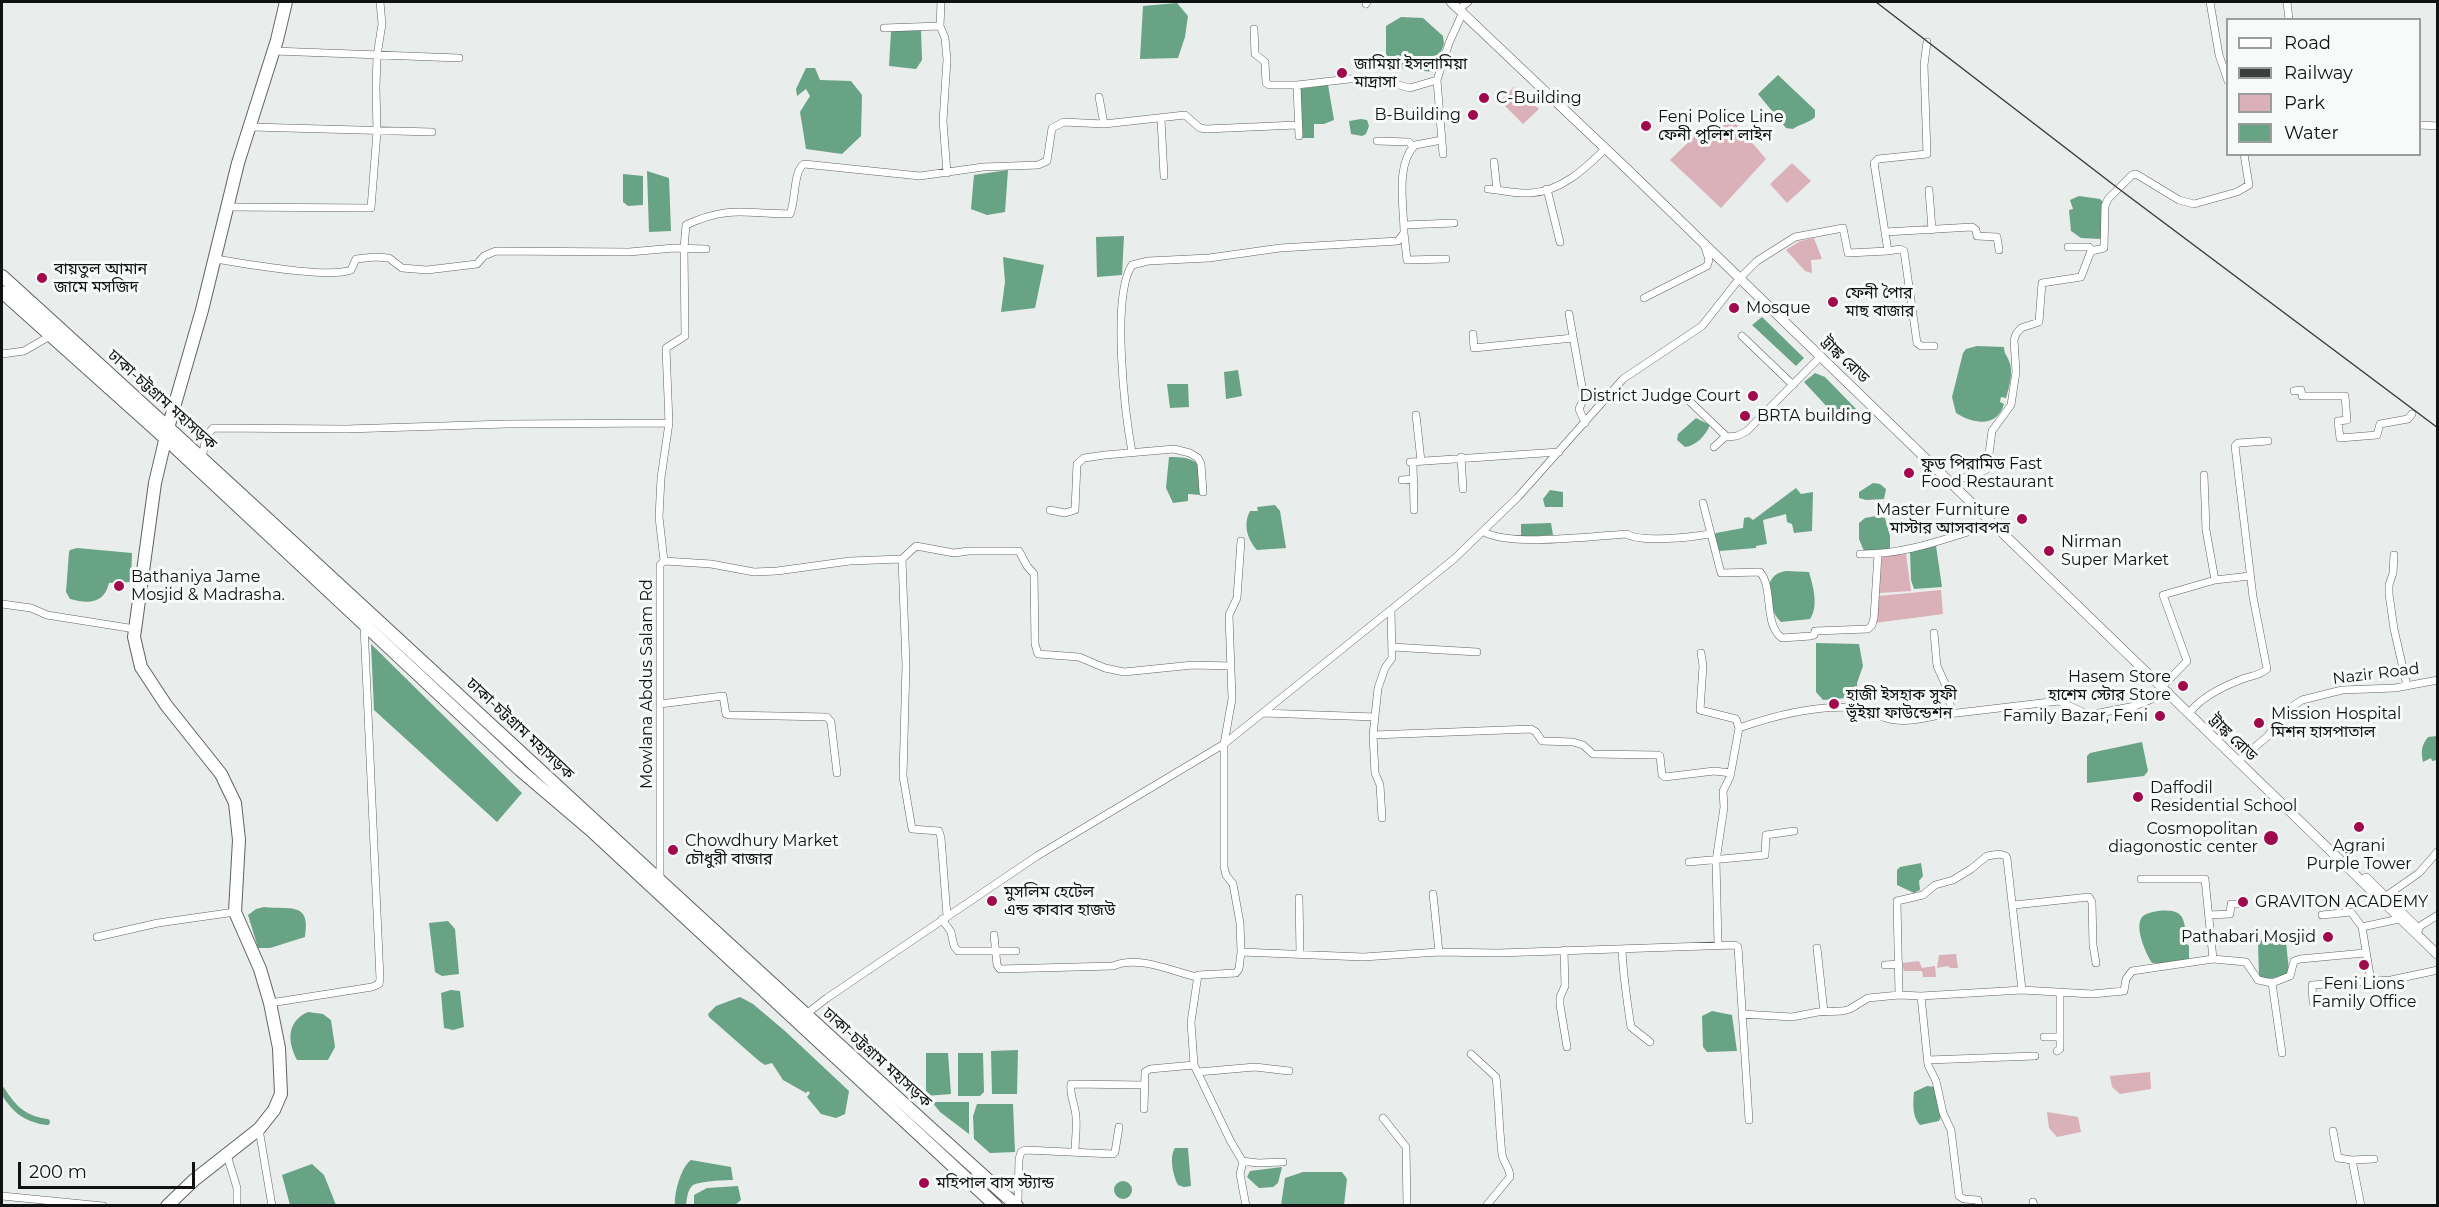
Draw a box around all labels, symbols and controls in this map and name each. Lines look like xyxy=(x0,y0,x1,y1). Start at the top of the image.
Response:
legend xyxy=(2226,18,2421,156)
text: Road xyxy=(2284,32,2331,54)
place label: জামিয়া ইসলামিয়া মাদ্রাসা xyxy=(1354,54,1467,92)
text: Railway xyxy=(2284,62,2353,84)
marker: জামিয়া ইসলামিয়া মাদ্রাসা xyxy=(1335,66,1349,80)
place label: C-Building xyxy=(1496,88,1582,108)
marker: C-Building xyxy=(1477,91,1491,105)
text: Park xyxy=(2284,92,2325,114)
place label: B-Building xyxy=(1374,105,1461,125)
place label: Feni Police Line ফেনী পুলিশ লাইন xyxy=(1658,107,1784,145)
marker: B-Building xyxy=(1466,108,1480,122)
marker: Feni Police Line ফেনী পুলিশ লাইন xyxy=(1639,119,1653,133)
text: Water xyxy=(2284,122,2339,144)
place label: বায়তুল আমান জামে মসজিদ xyxy=(54,259,147,297)
marker: বায়তুল আমান জামে মসজিদ xyxy=(35,271,49,285)
place label: ফেনী পৈার মাছ বাজার xyxy=(1845,283,1914,321)
marker: ফেনী পৈার মাছ বাজার xyxy=(1826,295,1840,309)
place label: Mosque xyxy=(1746,298,1810,318)
marker: Mosque xyxy=(1727,301,1741,315)
street label: ট্রাঙ্ক রোড xyxy=(1817,333,1873,387)
street label: ঢাকা-চট্টগ্রাম মহাসড়ক xyxy=(104,346,220,454)
place label: District Judge Court xyxy=(1579,386,1741,406)
marker: District Judge Court xyxy=(1746,389,1760,403)
place label: BRTA building xyxy=(1757,406,1872,426)
marker: BRTA building xyxy=(1738,409,1752,423)
place label: ফুড পিরামিড Fast Food Restaurant xyxy=(1921,454,2054,492)
marker: ফুড পিরামিড Fast Food Restaurant xyxy=(1902,466,1916,480)
place label: Master Furniture মাস্টার আসবাবপত্র xyxy=(1876,500,2010,538)
marker: Master Furniture মাস্টার আসবাবপত্র xyxy=(2015,512,2029,526)
place label: Nirman Super Market xyxy=(2061,532,2169,570)
marker: Nirman Super Market xyxy=(2042,544,2056,558)
place label: Bathaniya Jame Mosjid & Madrasha. xyxy=(131,567,285,605)
marker: Bathaniya Jame Mosjid & Madrasha. xyxy=(112,579,126,593)
street label: Mowlana Abdus Salam Rd xyxy=(637,579,657,789)
street label: Nazir Road xyxy=(2331,659,2421,689)
place label: Hasem Store হাশেম স্টোর Store xyxy=(2048,667,2171,705)
street label: ঢাকা-চট্টগ্রাম মহাসড়ক xyxy=(462,674,578,784)
marker: Hasem Store হাশেম স্টোর Store xyxy=(2176,679,2190,693)
place label: হাজী ইসহাক সুফী ভূঁইয়া ফাউন্ডেশন xyxy=(1846,685,1957,723)
marker: হাজী ইসহাক সুফী ভূঁইয়া ফাউন্ডেশন xyxy=(1827,697,1841,711)
place label: Mission Hospital মিশন হাসপাতাল xyxy=(2271,704,2401,742)
place label: Family Bazar, Feni xyxy=(2003,706,2148,726)
marker: Family Bazar, Feni xyxy=(2153,709,2167,723)
street label: ট্রাঙ্ক রোড xyxy=(2205,711,2261,765)
marker: Mission Hospital মিশন হাসপাতাল xyxy=(2252,716,2266,730)
place label: Daffodil Residential School xyxy=(2150,778,2297,816)
marker: Daffodil Residential School xyxy=(2131,790,2145,804)
place label: Cosmopolitan diagonostic center xyxy=(2108,819,2258,857)
marker: Agrani Purple Tower xyxy=(2352,820,2366,834)
marker: Cosmopolitan diagonostic center xyxy=(2262,829,2280,847)
place label: Chowdhury Market চৌধুরী বাজার xyxy=(685,831,839,869)
place label: Agrani Purple Tower xyxy=(2306,836,2412,874)
marker: Chowdhury Market চৌধুরী বাজার xyxy=(666,843,680,857)
place label: মুসলিম হেটেল এন্ড কাবাব হাজউ xyxy=(1004,882,1115,920)
place label: GRAVITON ACADEMY xyxy=(2255,892,2428,912)
marker: মুসলিম হেটেল এন্ড কাবাব হাজউ xyxy=(985,894,999,908)
marker: GRAVITON ACADEMY xyxy=(2236,895,2250,909)
place label: Pathabari Mosjid xyxy=(2181,927,2316,947)
marker: Pathabari Mosjid xyxy=(2321,930,2335,944)
marker: Feni Lions Family Office xyxy=(2357,958,2371,972)
place label: Feni Lions Family Office xyxy=(2312,974,2416,1012)
street label: ঢাকা-চট্টগ্রাম মহাসড়ক xyxy=(819,1004,935,1112)
scale bar xyxy=(21,1150,198,1188)
text: 200 m xyxy=(29,1161,87,1183)
place label: মহিপাল বাস স্ট্যান্ড xyxy=(936,1173,1054,1193)
marker: মহিপাল বাস স্ট্যান্ড xyxy=(917,1176,931,1190)

